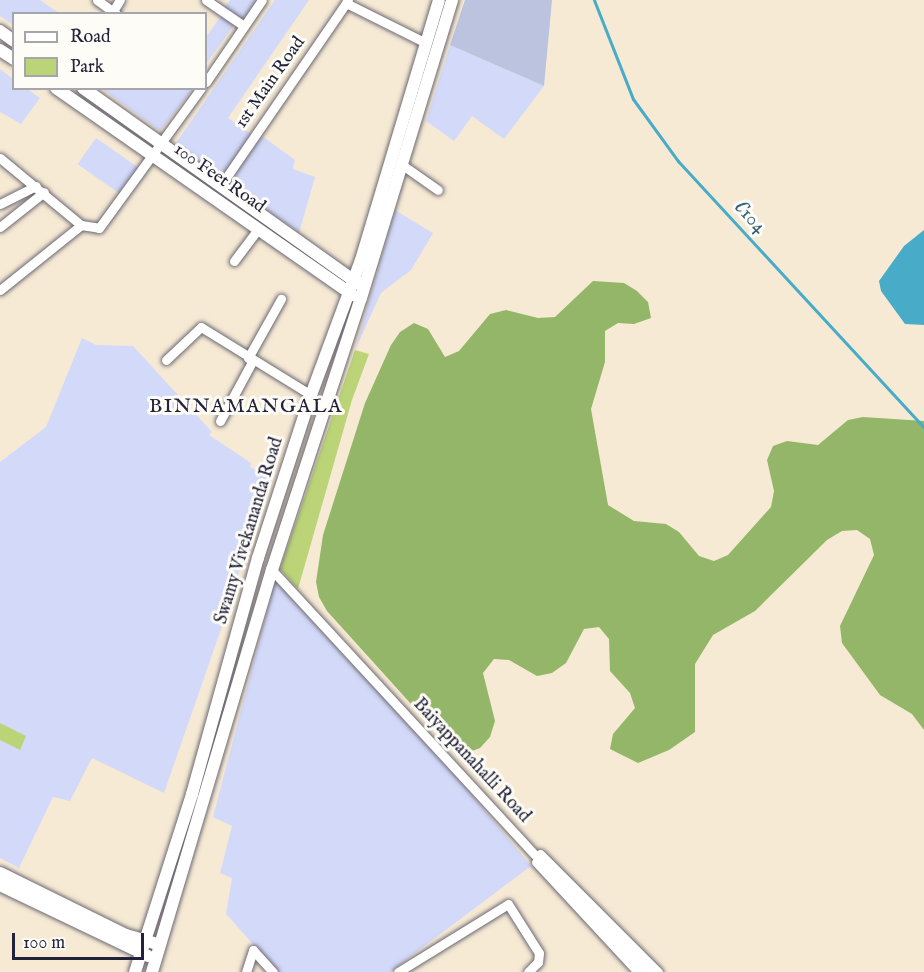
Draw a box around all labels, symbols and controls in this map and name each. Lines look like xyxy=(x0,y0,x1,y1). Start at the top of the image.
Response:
legend xyxy=(12,12,207,90)
text: Road xyxy=(70,26,111,49)
street label: 1st Main Road xyxy=(232,33,310,133)
text: Park xyxy=(70,56,104,79)
street label: 100 Feet Road xyxy=(169,140,269,218)
water label: C104 xyxy=(729,195,771,239)
district label: BINNAMANGALA xyxy=(149,394,343,418)
street label: Swamy Vivekananda Road xyxy=(211,435,289,627)
street label: Baiyappanahalli Road xyxy=(408,694,534,828)
scale bar xyxy=(15,921,147,959)
text: 100 m xyxy=(23,932,65,955)

